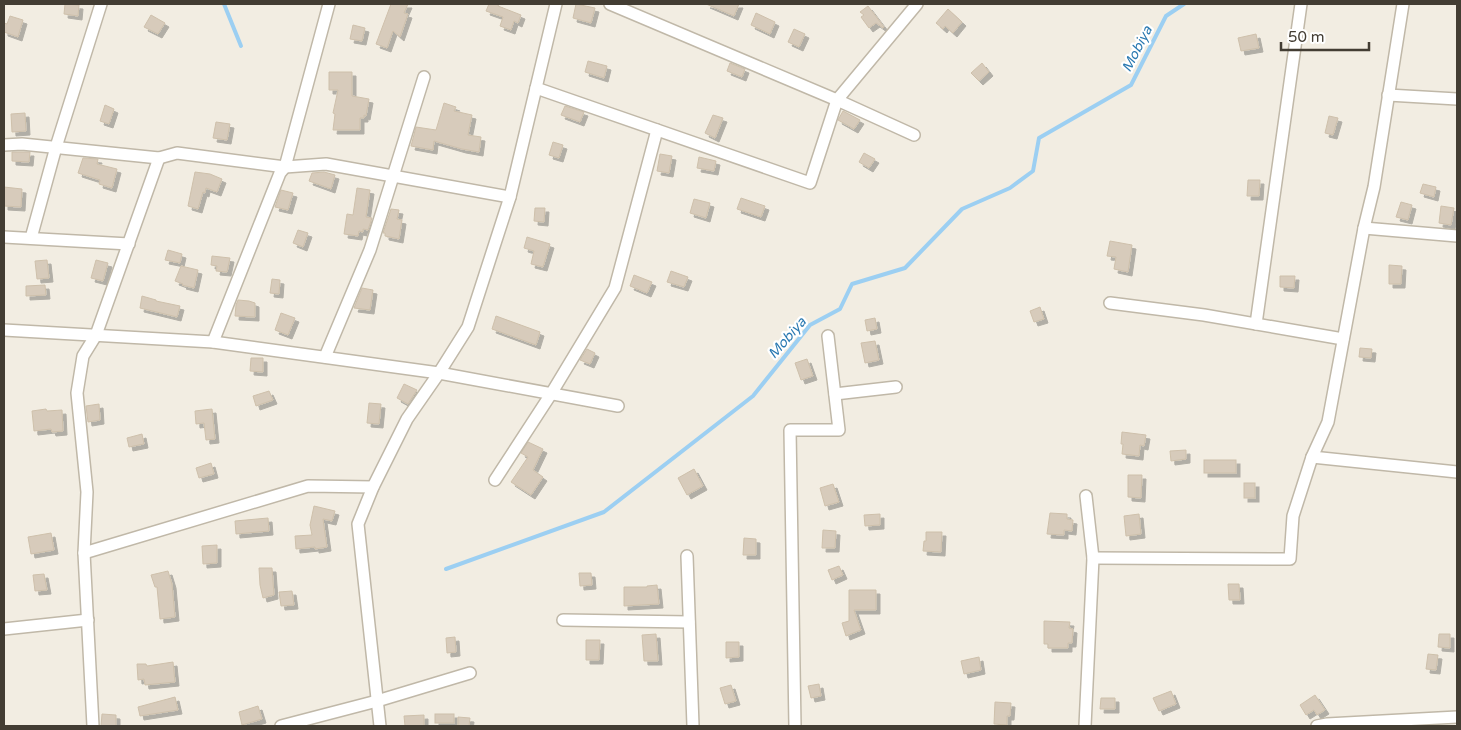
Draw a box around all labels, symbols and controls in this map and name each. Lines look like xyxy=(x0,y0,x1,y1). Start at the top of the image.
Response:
scale bar xyxy=(1281,20,1368,52)
water label: Mobiya xyxy=(1118,22,1156,75)
text: 50 m xyxy=(1288,28,1325,46)
water label: Mobiya xyxy=(764,313,810,362)

